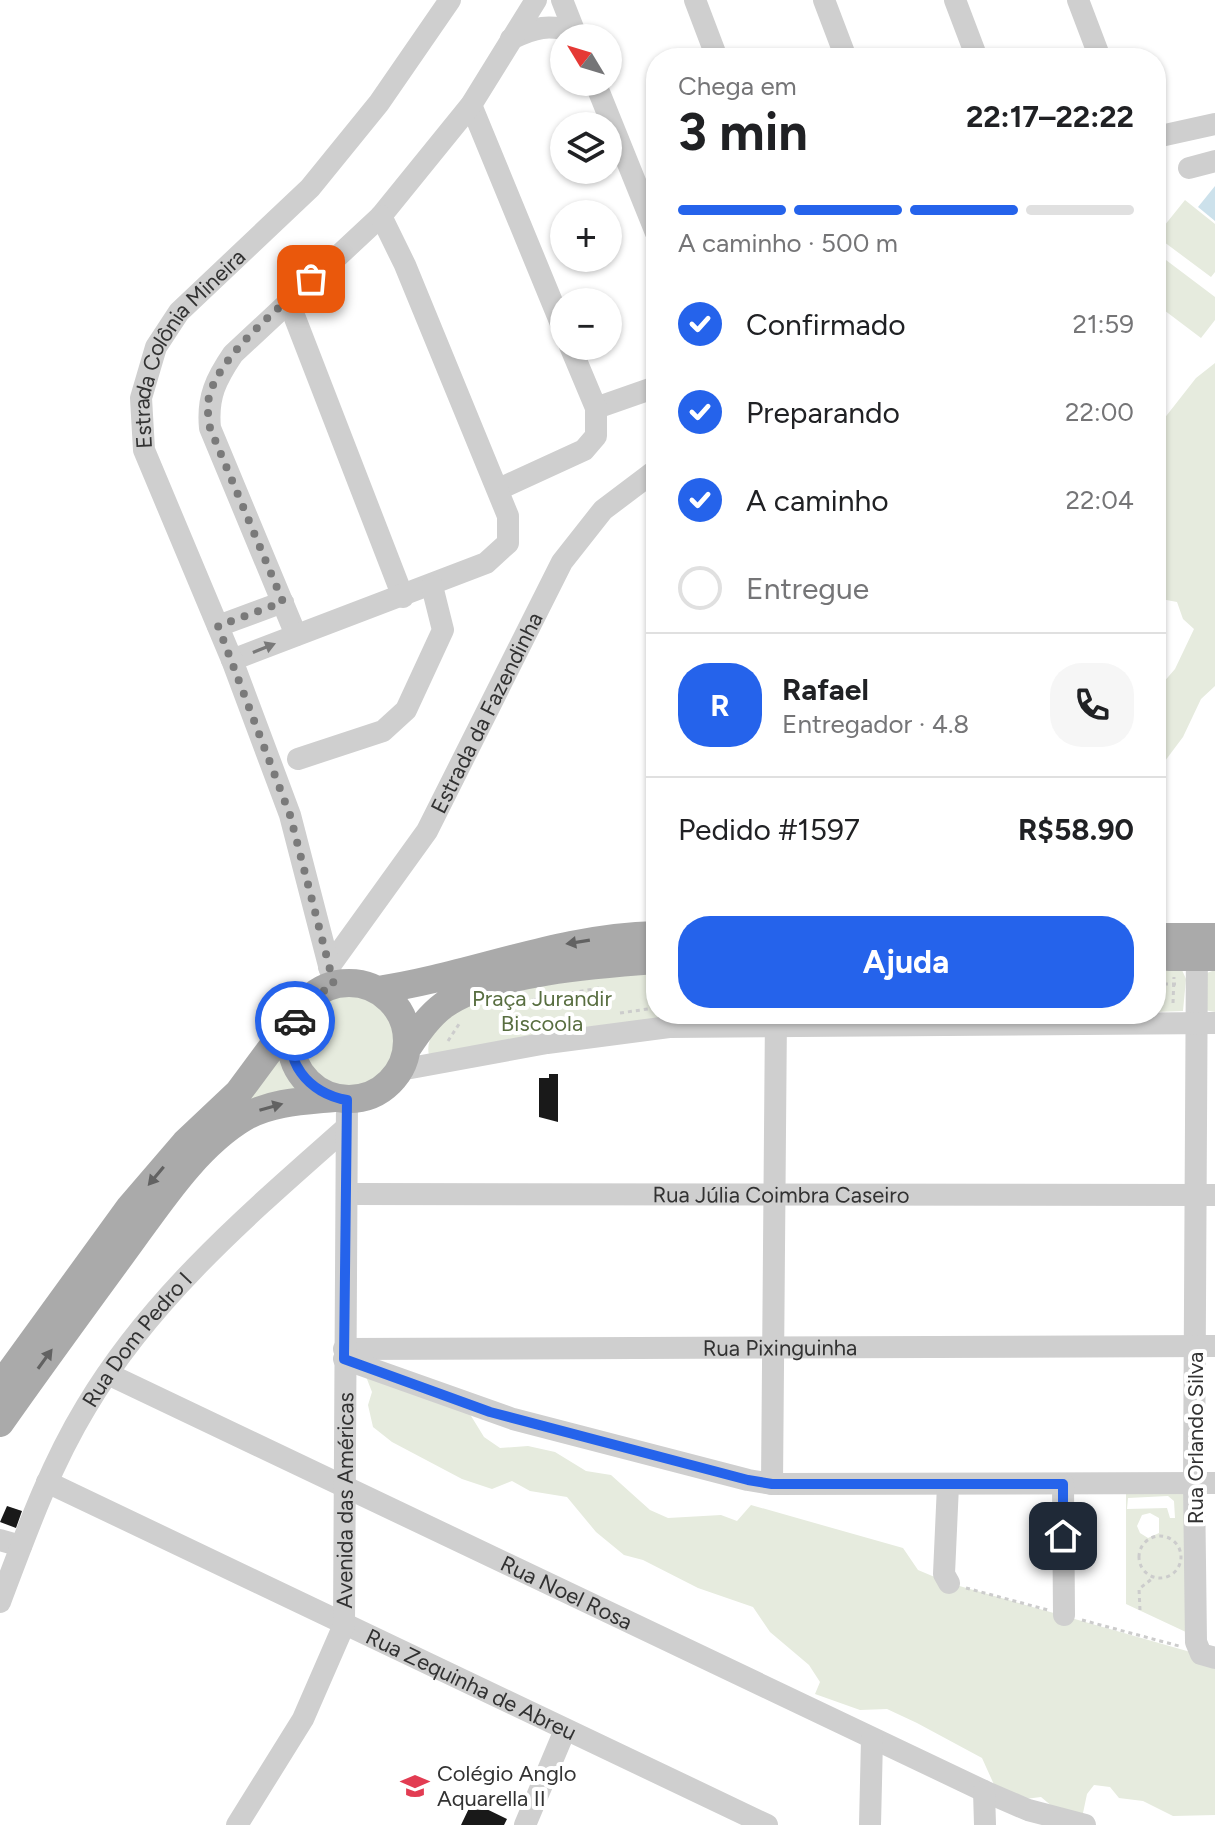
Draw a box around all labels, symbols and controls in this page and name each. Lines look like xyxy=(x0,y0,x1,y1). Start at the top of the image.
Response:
north arrow xyxy=(550,24,622,96)
map controls xyxy=(550,24,622,360)
text: Chega em xyxy=(678,70,797,102)
text: 22:17–22:22 xyxy=(966,98,1134,135)
text: 3 min xyxy=(678,101,808,163)
button: layers xyxy=(550,112,622,184)
button: + xyxy=(550,200,622,272)
text: A caminho · 500 m xyxy=(678,227,898,259)
street label: Estrada Colônia Mineira xyxy=(128,243,251,450)
pin xyxy=(277,245,345,313)
icon: bag xyxy=(289,257,333,301)
button: − xyxy=(550,288,622,360)
icon: check xyxy=(678,302,722,346)
text: Confirmado xyxy=(746,306,906,343)
text: 21:59 xyxy=(1072,308,1134,340)
icon: check xyxy=(678,390,722,434)
text: Preparando xyxy=(746,394,900,431)
text: 22:00 xyxy=(1065,396,1134,428)
icon: check xyxy=(678,478,722,522)
text: A caminho xyxy=(746,482,889,519)
text: 22:04 xyxy=(1066,484,1134,516)
text: Entregue xyxy=(746,570,869,607)
street label: Estrada da Fazendinha xyxy=(425,608,548,818)
one-way arrow xyxy=(252,641,276,654)
button: phone xyxy=(1050,663,1134,747)
text: Rafael xyxy=(782,671,869,708)
text: R xyxy=(710,687,730,724)
text: Entregador · 4.8 xyxy=(782,708,969,740)
text: Pedido #1597 xyxy=(678,811,860,848)
text: R$58.90 xyxy=(1018,811,1134,848)
button: Ajuda xyxy=(678,916,1134,1008)
one-way arrow xyxy=(566,937,591,949)
courier xyxy=(255,981,335,1061)
park label: Praça Jurandir Biscoola xyxy=(472,985,612,1037)
icon: car xyxy=(273,999,317,1043)
one-way arrow xyxy=(260,1100,284,1113)
one-way arrow xyxy=(148,1166,165,1186)
street label: Rua Júlia Coimbra Caseiro xyxy=(652,1181,910,1208)
street label: Rua Dom Pedro I xyxy=(76,1266,197,1412)
street label: Rua Pixinguinha xyxy=(703,1334,857,1361)
one-way arrow xyxy=(36,1349,52,1369)
street label: Rua Orlando Silva xyxy=(1182,1352,1209,1524)
street label: Avenida das Américas xyxy=(331,1392,359,1609)
pin xyxy=(1029,1502,1097,1570)
icon: home xyxy=(1041,1514,1085,1558)
street label: Rua Noel Rosa xyxy=(496,1549,637,1635)
street label: Rua Zequinha de Abreu xyxy=(362,1622,581,1746)
place label: Colégio Anglo Aquarella II xyxy=(437,1760,576,1812)
school or university icon: Colégio Anglo Aquarella II xyxy=(400,1771,430,1801)

